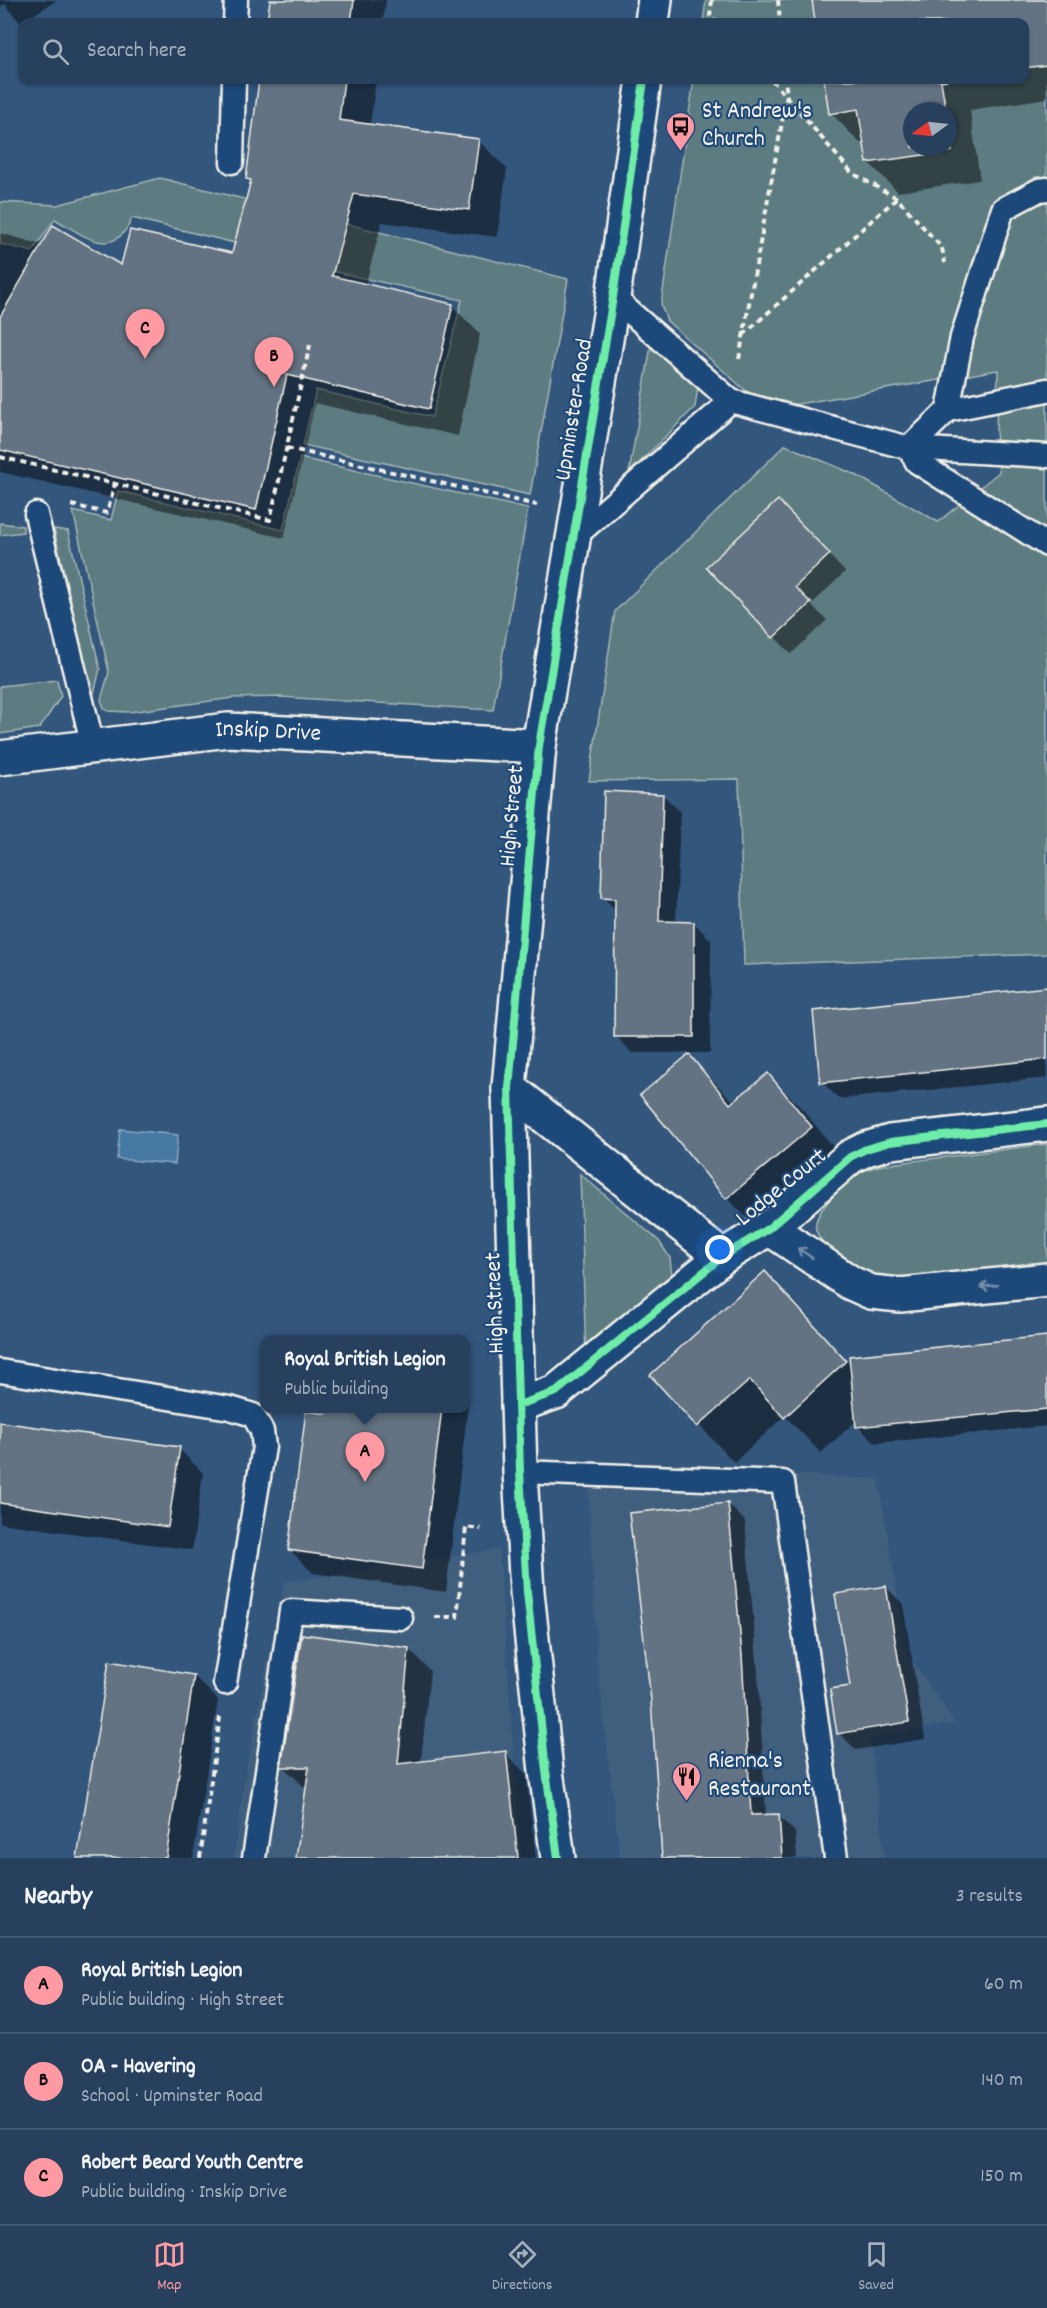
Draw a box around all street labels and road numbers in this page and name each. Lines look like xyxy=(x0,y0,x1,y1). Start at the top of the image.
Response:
street label: Upminster Road xyxy=(547,337,603,483)
street label: Inskip Drive xyxy=(213,713,322,752)
street label: High Street xyxy=(492,764,534,868)
street label: Lodge Court xyxy=(729,1140,835,1235)
street label: High Street xyxy=(477,1251,515,1355)

